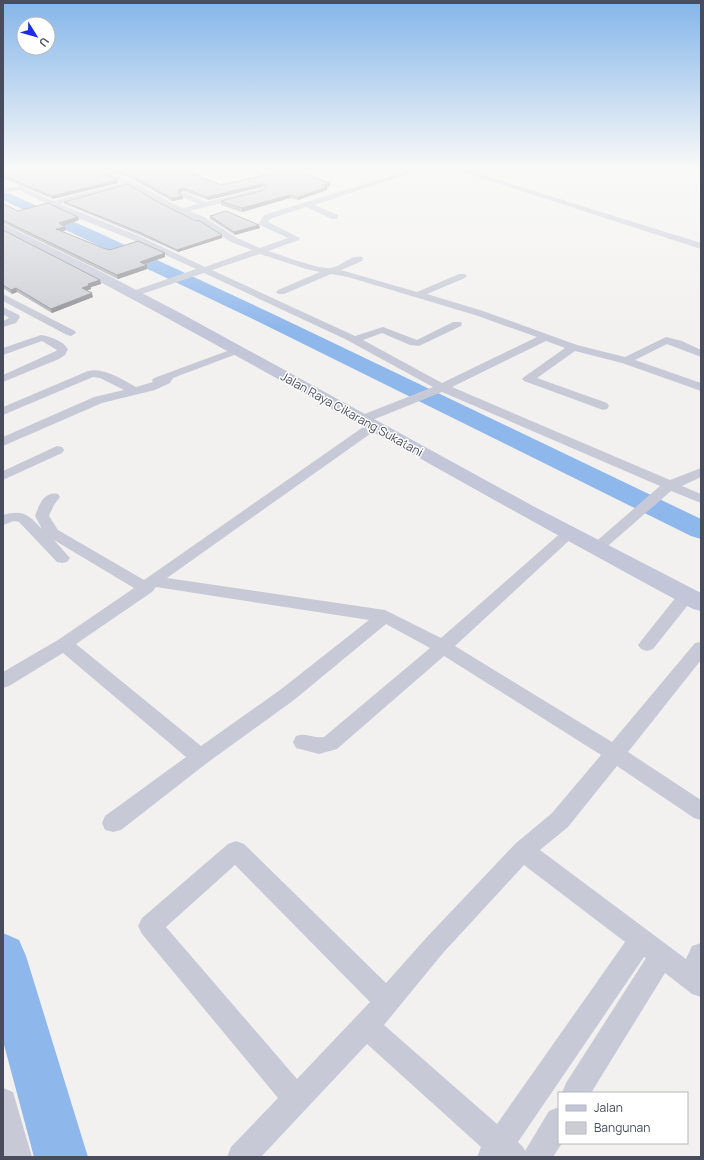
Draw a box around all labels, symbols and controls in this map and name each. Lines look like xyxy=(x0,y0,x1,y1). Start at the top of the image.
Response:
north arrow xyxy=(16,16,56,56)
text: U xyxy=(36,35,53,50)
street label: Jalan Raya Cikarang Sukatani xyxy=(278,368,426,460)
legend xyxy=(558,1092,688,1144)
text: Jalan xyxy=(594,1099,623,1116)
text: Bangunan xyxy=(594,1119,650,1136)

